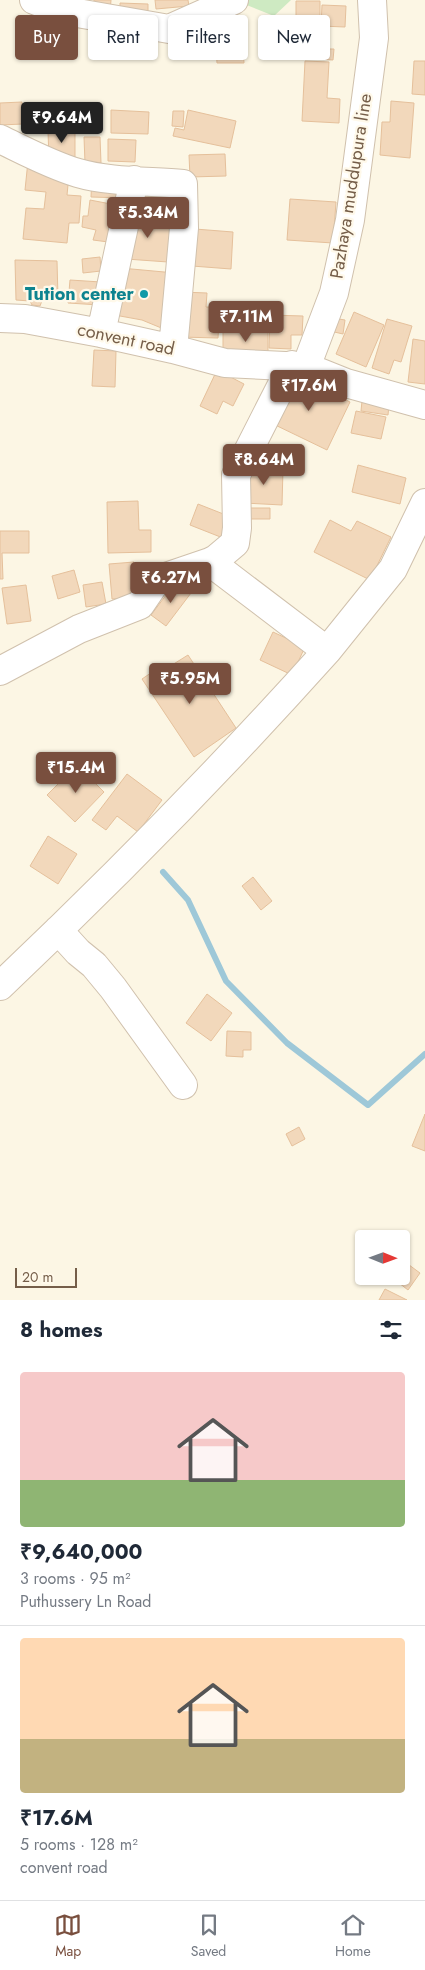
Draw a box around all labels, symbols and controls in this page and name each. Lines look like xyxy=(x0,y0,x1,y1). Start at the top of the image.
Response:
chip: Buy xyxy=(15,15,78,60)
chip: Rent xyxy=(88,15,158,60)
chip: Filters xyxy=(168,15,248,60)
chip: New xyxy=(258,15,330,60)
street label: Pazhaya muddupura line xyxy=(324,92,378,280)
pin: ₹9.64M xyxy=(21,102,103,144)
text: ₹9.64M xyxy=(32,106,92,129)
pin: ₹5.34M xyxy=(107,196,189,239)
text: ₹5.34M xyxy=(118,201,178,224)
place label: Tution center xyxy=(25,281,135,307)
marker: Tution center xyxy=(138,288,150,300)
pin: ₹7.11M xyxy=(205,300,287,343)
text: ₹7.11M xyxy=(220,305,272,328)
street label: convent road xyxy=(75,316,177,362)
pin: ₹17.6M xyxy=(268,370,350,412)
text: ₹17.6M xyxy=(281,374,337,397)
pin: ₹8.64M xyxy=(223,444,305,486)
text: ₹8.64M xyxy=(234,448,294,471)
pin: ₹6.27M xyxy=(130,562,212,604)
text: ₹6.27M xyxy=(141,566,201,589)
pin: ₹5.95M xyxy=(149,662,231,705)
text: ₹5.95M xyxy=(160,667,220,690)
pin: ₹15.4M xyxy=(35,752,117,794)
text: ₹15.4M xyxy=(47,756,105,779)
north arrow xyxy=(355,1230,410,1285)
map controls xyxy=(355,1230,410,1285)
scale bar xyxy=(15,1265,78,1288)
text: 20 m xyxy=(22,1267,54,1287)
text: 8 homes xyxy=(20,1315,103,1345)
icon: filters xyxy=(377,1316,405,1344)
icon: home xyxy=(168,1405,258,1495)
text: ₹9,640,000 xyxy=(20,1537,143,1567)
text: 3 rooms · 95 m² xyxy=(20,1567,131,1590)
text: Puthussery Ln Road xyxy=(20,1590,151,1613)
icon: home xyxy=(168,1670,258,1760)
text: ₹17.6M xyxy=(20,1803,93,1833)
text: 5 rooms · 128 m² xyxy=(20,1833,138,1856)
text: convent road xyxy=(20,1856,108,1879)
tab: Map xyxy=(54,1911,82,1961)
tab: Saved xyxy=(191,1911,226,1961)
tab: Home xyxy=(335,1911,371,1961)

